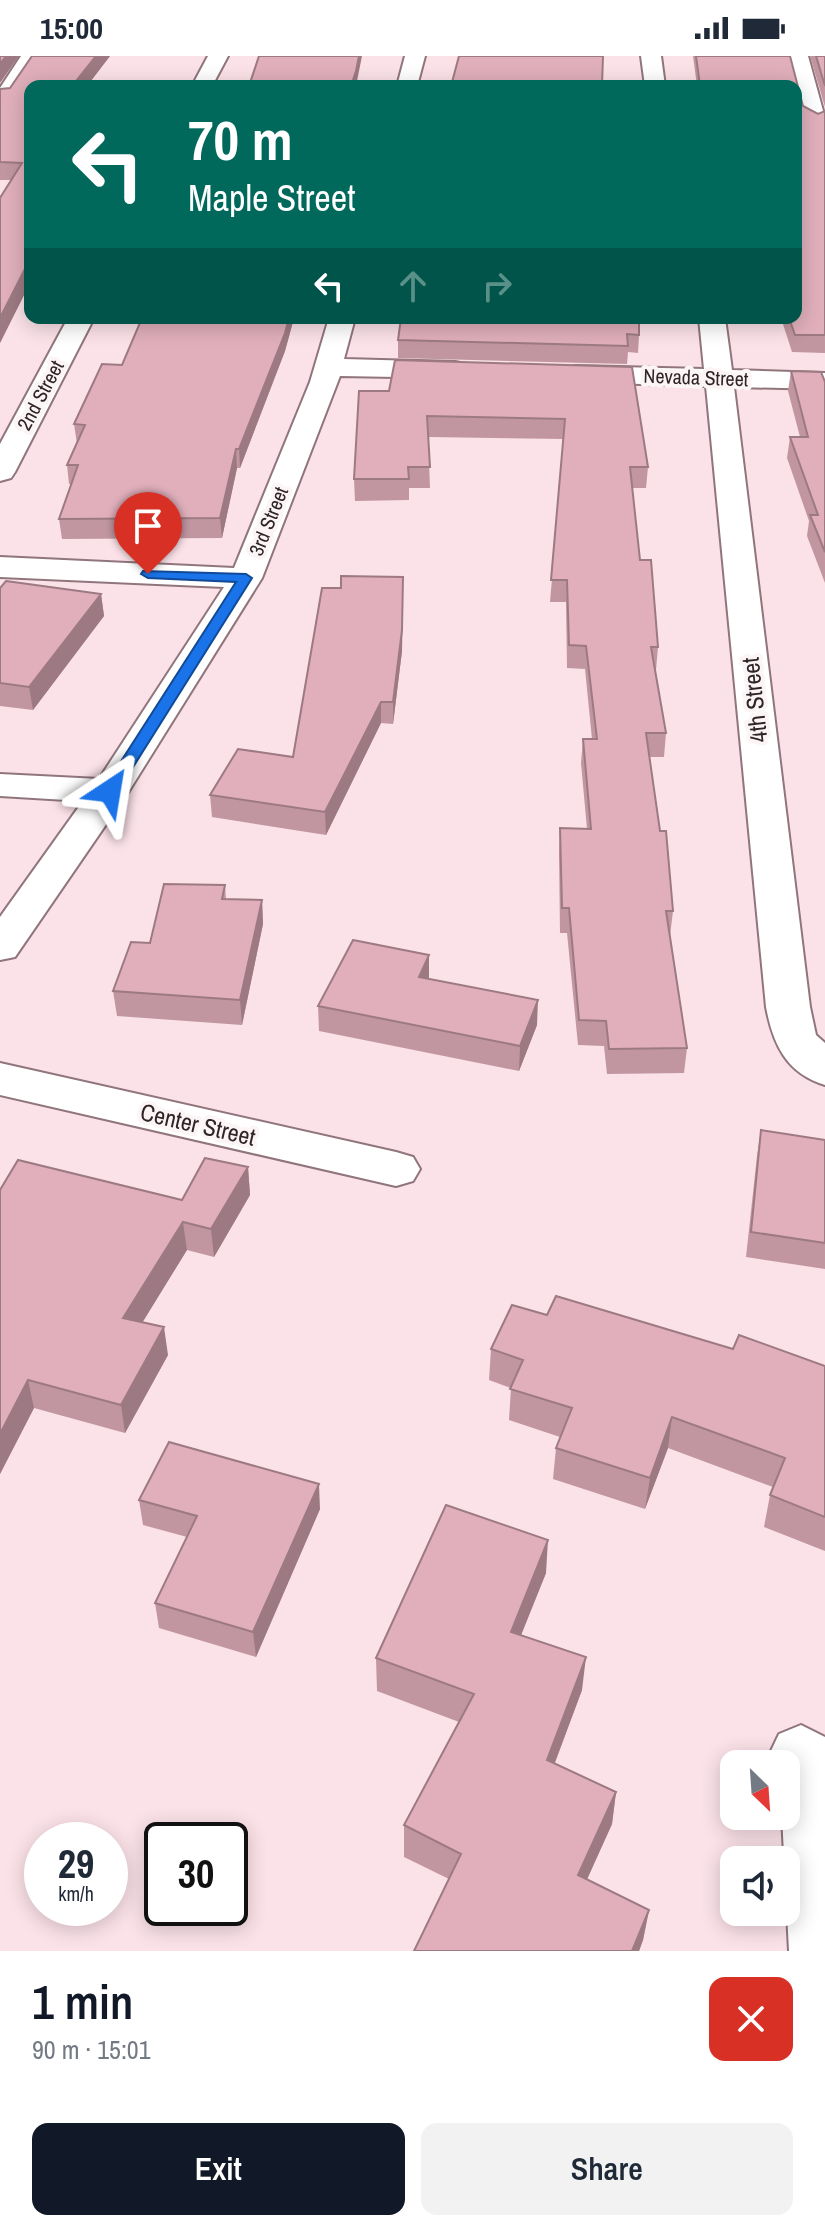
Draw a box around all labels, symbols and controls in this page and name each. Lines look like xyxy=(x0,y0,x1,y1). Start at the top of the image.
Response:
text: 15:00 xyxy=(40,8,103,48)
text: 70 m xyxy=(188,102,293,177)
icon: left xyxy=(56,112,160,216)
text: Maple Street xyxy=(188,174,355,222)
icon: left xyxy=(307,264,351,308)
icon: ahead xyxy=(391,264,435,308)
icon: right xyxy=(475,264,519,308)
street label: 2nd Street xyxy=(10,355,70,435)
street label: Nevada Street xyxy=(643,362,749,392)
street label: 3rd Street xyxy=(242,482,294,559)
pin xyxy=(114,492,182,574)
icon: arrive xyxy=(126,504,170,548)
street label: 4th Street xyxy=(734,655,774,744)
position arrow xyxy=(68,749,152,833)
street label: Center Street xyxy=(137,1095,259,1153)
north arrow xyxy=(720,1750,800,1830)
map controls xyxy=(720,1750,800,1926)
speed limit sign: 30 xyxy=(144,1822,248,1926)
text: 29 xyxy=(58,1837,94,1890)
button: sound xyxy=(720,1846,800,1926)
text: km/h xyxy=(58,1880,94,1907)
text: 1 min xyxy=(32,1969,133,2034)
button: close xyxy=(709,1977,793,2061)
text: 90 m · 15:01 xyxy=(32,2032,151,2067)
button: Exit xyxy=(32,2123,405,2215)
button: Share xyxy=(421,2123,793,2215)

